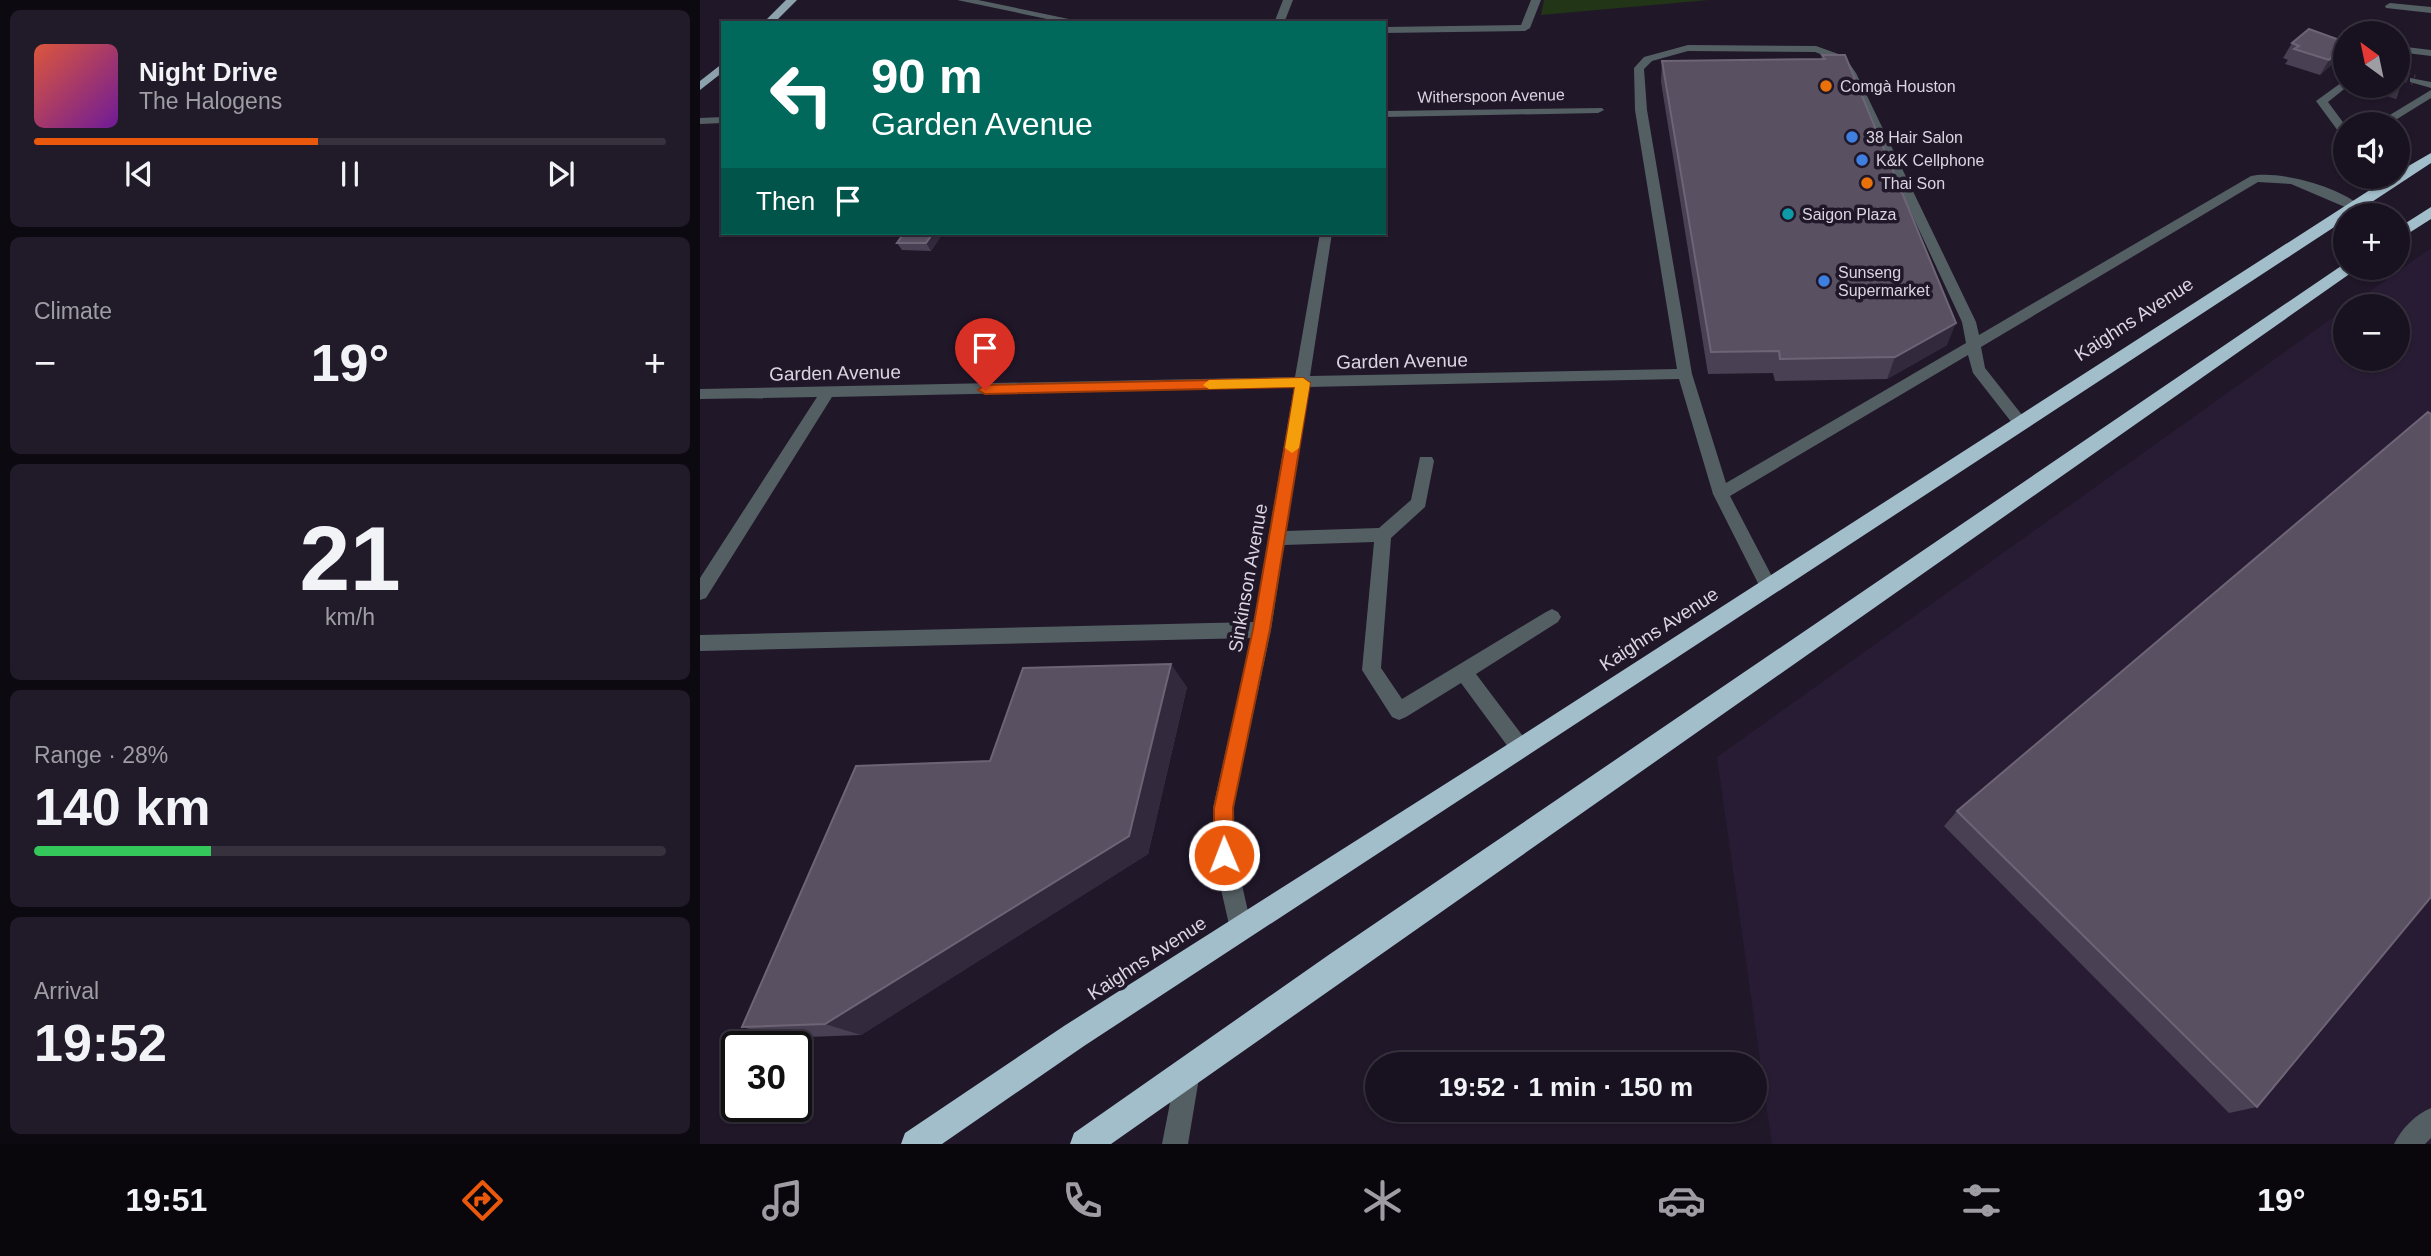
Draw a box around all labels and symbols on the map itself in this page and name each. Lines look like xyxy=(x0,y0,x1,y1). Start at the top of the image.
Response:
north arrow xyxy=(2333,21,2410,98)
marker: Comgà Houston xyxy=(1818,78,1834,94)
place label: Comgà Houston xyxy=(1840,78,1956,95)
street label: Witherspoon Avenue xyxy=(1417,86,1565,106)
marker: 38 Hair Salon xyxy=(1844,129,1860,145)
place label: 38 Hair Salon xyxy=(1866,129,1963,146)
marker: K&K Cellphone xyxy=(1854,152,1870,168)
place label: K&K Cellphone xyxy=(1876,152,1985,169)
marker: Thai Son xyxy=(1859,175,1875,191)
place label: Thai Son xyxy=(1881,175,1945,192)
marker: Saigon Plaza xyxy=(1780,206,1796,222)
place label: Saigon Plaza xyxy=(1802,206,1896,223)
place label: Sunseng Supermarket xyxy=(1838,264,1930,299)
marker: Sunseng Supermarket xyxy=(1816,273,1832,289)
street label: Kaighns Avenue xyxy=(2071,273,2197,365)
pin xyxy=(955,318,1015,390)
street label: Garden Avenue xyxy=(1336,349,1468,373)
street label: Garden Avenue xyxy=(769,361,901,385)
street label: Sinkinson Avenue xyxy=(1225,502,1271,654)
street label: Kaighns Avenue xyxy=(1596,583,1722,675)
position arrow xyxy=(1187,818,1261,892)
street label: Kaighns Avenue xyxy=(1084,912,1210,1004)
speed limit sign: 30 xyxy=(721,1031,812,1122)

